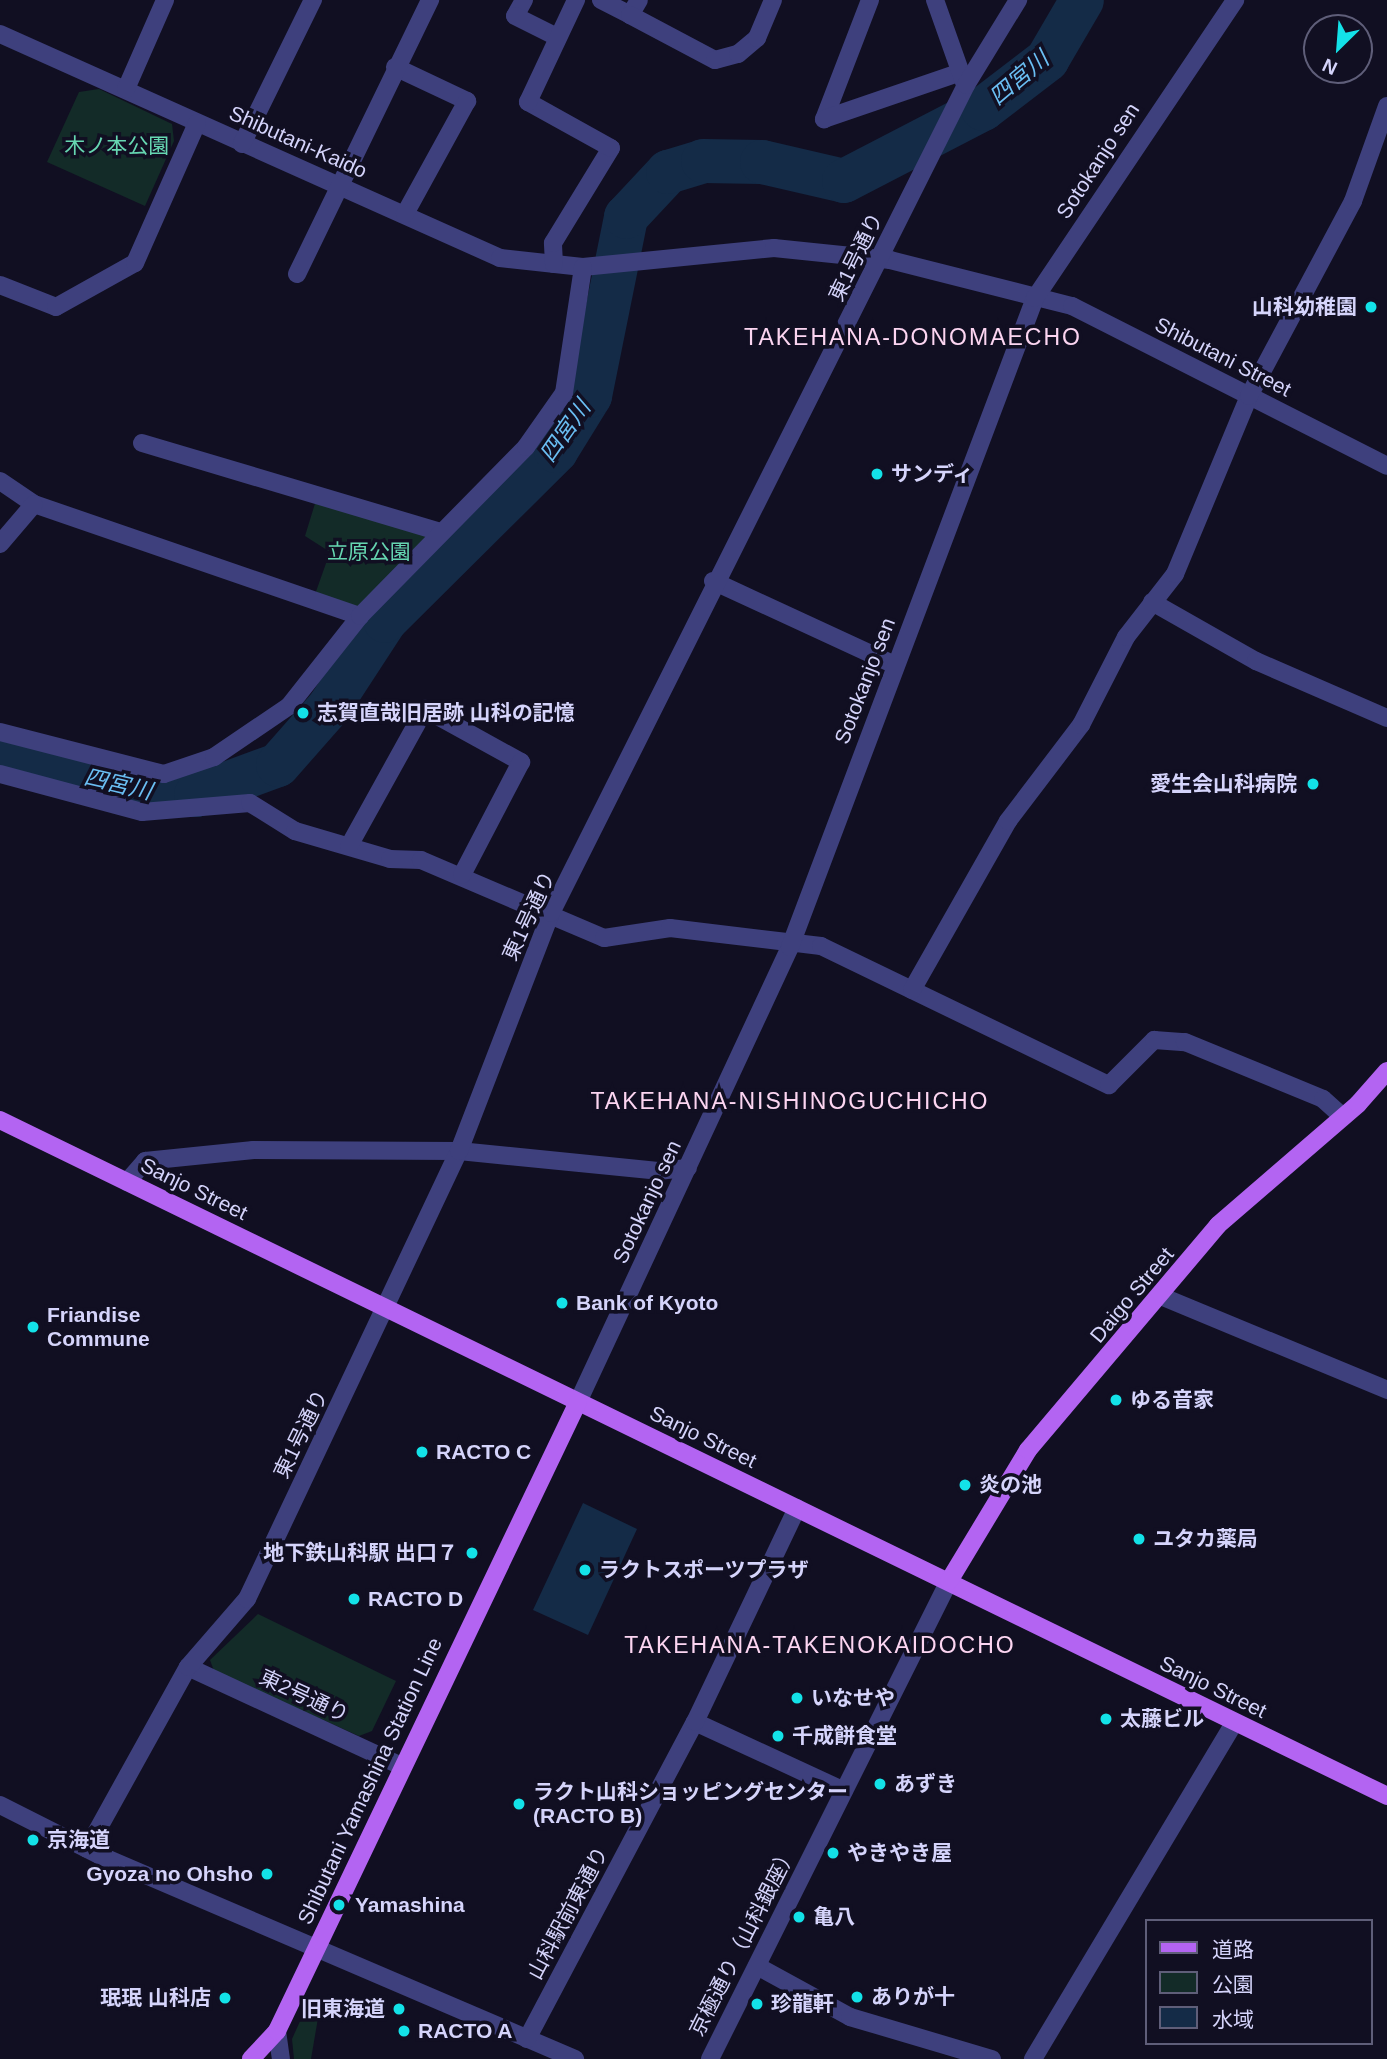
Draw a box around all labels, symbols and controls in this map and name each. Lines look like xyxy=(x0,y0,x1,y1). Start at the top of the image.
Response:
north arrow xyxy=(1303,14,1373,84)
water label: 四宮川 xyxy=(984,45,1054,111)
text: N xyxy=(1319,54,1340,79)
street label: Sotokanjo sen xyxy=(1051,98,1145,224)
street label: Shibutani-Kaido xyxy=(225,100,371,184)
park label: 木ノ本公園 xyxy=(65,133,169,159)
street label: 東1号通り xyxy=(824,208,888,306)
place label: 山科幼稚園 xyxy=(1252,294,1357,320)
marker: 山科幼稚園 xyxy=(1363,299,1379,315)
street label: Shibutani Street xyxy=(1151,312,1295,402)
district label: TAKEHANA-DONOMAECHO xyxy=(746,323,1080,351)
water label: 四宮川 xyxy=(534,395,596,467)
place label: サンディ xyxy=(891,461,975,487)
marker: サンディ xyxy=(869,466,885,482)
park label: 立原公園 xyxy=(327,539,411,565)
street label: Sotokanjo sen xyxy=(829,614,901,748)
place label: 志賀直哉旧居跡 山科の記憶 xyxy=(317,700,575,726)
marker: 志賀直哉旧居跡 山科の記憶 xyxy=(295,705,311,721)
water label: 四宮川 xyxy=(81,763,155,805)
place label: 愛生会山科病院 xyxy=(1150,771,1297,797)
marker: 愛生会山科病院 xyxy=(1303,774,1323,794)
street label: 東1号通り xyxy=(497,867,561,965)
district label: TAKEHANA-NISHINOGUCHICHO xyxy=(594,1087,986,1115)
street label: Sotokanjo sen xyxy=(607,1136,687,1268)
street label: Sanjo Street xyxy=(137,1152,251,1226)
street label: Daigo Street xyxy=(1085,1242,1179,1348)
place label: Bank of Kyoto xyxy=(576,1290,718,1316)
marker: Bank of Kyoto xyxy=(554,1295,570,1311)
place label: Friandise Commune xyxy=(47,1302,150,1352)
marker: Friandise Commune xyxy=(25,1319,41,1335)
street label: 東1号通り xyxy=(269,1385,333,1483)
place label: ゆる音家 xyxy=(1130,1387,1214,1413)
marker: ゆる音家 xyxy=(1108,1392,1124,1408)
street label: Sanjo Street xyxy=(646,1400,760,1474)
place label: RACTO C xyxy=(436,1439,531,1465)
marker: RACTO C xyxy=(414,1444,430,1460)
place label: 炎の池 xyxy=(979,1472,1042,1498)
marker: 炎の池 xyxy=(957,1477,973,1493)
place label: ユタカ薬局 xyxy=(1153,1526,1258,1552)
marker: ユタカ薬局 xyxy=(1131,1531,1147,1547)
place label: 地下鉄山科駅 出口７ xyxy=(263,1540,458,1566)
marker: 地下鉄山科駅 出口７ xyxy=(464,1545,480,1561)
place label: ラクトスポーツプラザ xyxy=(599,1557,809,1583)
marker: ラクトスポーツプラザ xyxy=(577,1562,593,1578)
place label: RACTO D xyxy=(368,1586,463,1612)
marker: RACTO D xyxy=(346,1591,362,1607)
district label: TAKEHANA-TAKENOKAIDOCHO xyxy=(627,1631,1013,1659)
street label: Shibutani Yamashina Station Line xyxy=(292,1634,448,1928)
street label: Sanjo Street xyxy=(1156,1650,1270,1724)
street label: 東2号通り xyxy=(255,1664,353,1728)
place label: いなせや xyxy=(811,1685,895,1711)
marker: いなせや xyxy=(789,1690,805,1706)
place label: 太藤ビル xyxy=(1120,1706,1204,1732)
marker: 太藤ビル xyxy=(1098,1711,1114,1727)
place label: 千成餅食堂 xyxy=(792,1723,897,1749)
marker: 千成餅食堂 xyxy=(770,1728,786,1744)
place label: あずき xyxy=(894,1771,957,1797)
marker: あずき xyxy=(872,1776,888,1792)
place label: ラクト山科ショッピングセンター (RACTO B) xyxy=(533,1779,848,1829)
marker: ラクト山科ショッピングセンター (RACTO B) xyxy=(511,1796,527,1812)
place label: 京海道 xyxy=(47,1827,110,1853)
marker: 京海道 xyxy=(25,1832,41,1848)
place label: やきやき屋 xyxy=(847,1840,952,1866)
street label: 山科駅前東通り xyxy=(522,1842,614,1984)
street label: 京極通り（山科銀座） xyxy=(684,1842,802,2040)
marker: やきやき屋 xyxy=(825,1845,841,1861)
place label: Gyoza no Ohsho xyxy=(86,1861,253,1887)
marker: Gyoza no Ohsho xyxy=(259,1866,275,1882)
place label: Yamashina xyxy=(355,1892,465,1918)
marker: Yamashina xyxy=(329,1895,349,1915)
place label: 亀八 xyxy=(813,1904,855,1930)
marker: 亀八 xyxy=(791,1909,807,1925)
legend xyxy=(1146,1919,1373,2045)
text: 道路 xyxy=(1212,1938,1254,1961)
text: 公園 xyxy=(1212,1973,1254,1996)
place label: ありが十 xyxy=(871,1984,955,2010)
place label: 珉珉 山科店 xyxy=(100,1985,211,2011)
marker: ありが十 xyxy=(849,1989,865,2005)
marker: 珉珉 山科店 xyxy=(217,1990,233,2006)
place label: 珍龍軒 xyxy=(771,1991,834,2017)
place label: 旧東海道 xyxy=(301,1996,385,2022)
marker: 珍龍軒 xyxy=(749,1996,765,2012)
marker: 旧東海道 xyxy=(391,2001,407,2017)
text: 水域 xyxy=(1212,2008,1254,2031)
place label: RACTO A xyxy=(418,2018,513,2044)
marker: RACTO A xyxy=(396,2023,412,2039)

